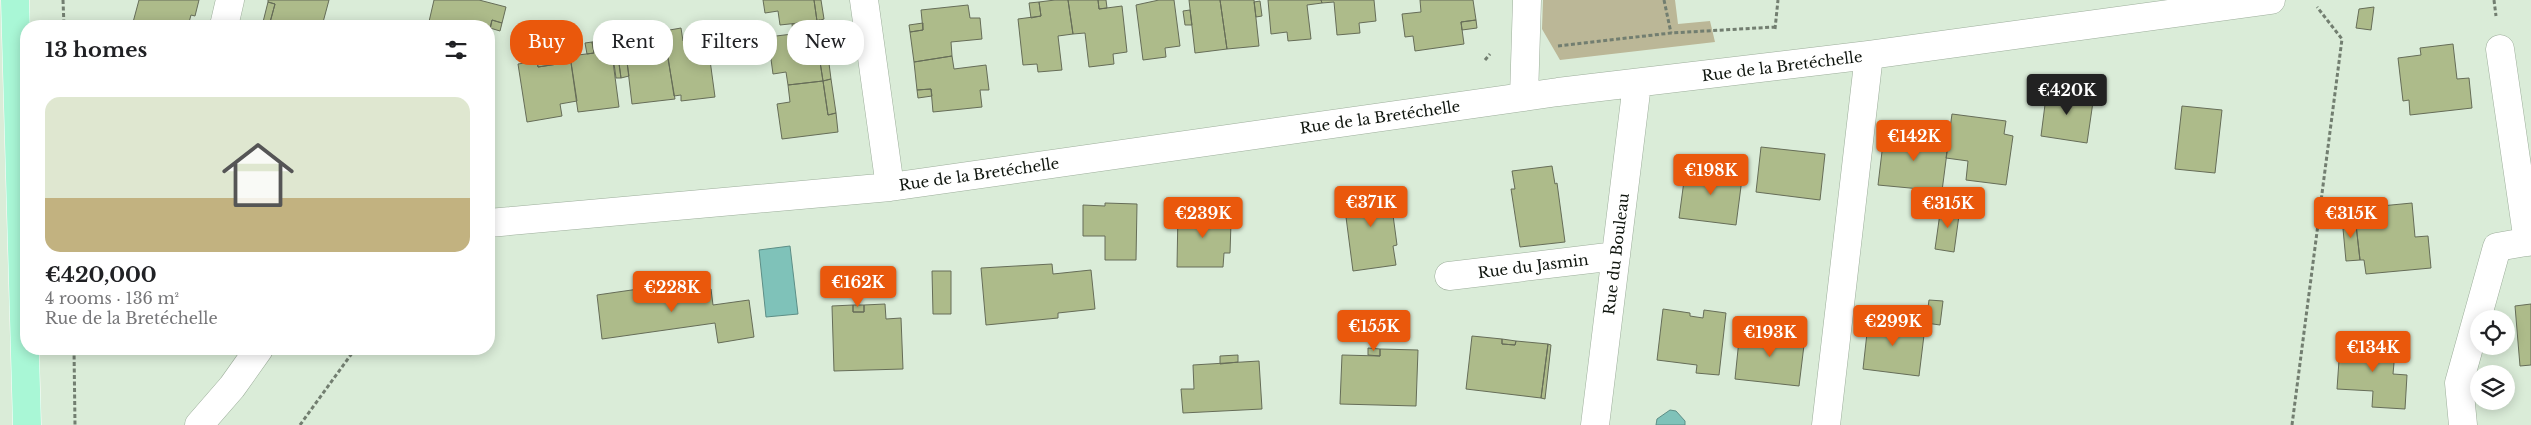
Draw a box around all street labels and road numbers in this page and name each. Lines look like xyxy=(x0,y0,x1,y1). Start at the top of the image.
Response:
street label: Rue de la Bretéchelle xyxy=(1701,47,1863,85)
street label: Rue de la Bretéchelle xyxy=(1299,96,1461,138)
street label: Rue de la Bretéchelle xyxy=(898,153,1060,195)
street label: Rue du Bouleau xyxy=(1599,192,1633,316)
street label: Rue du Jasmin xyxy=(1477,250,1589,282)

